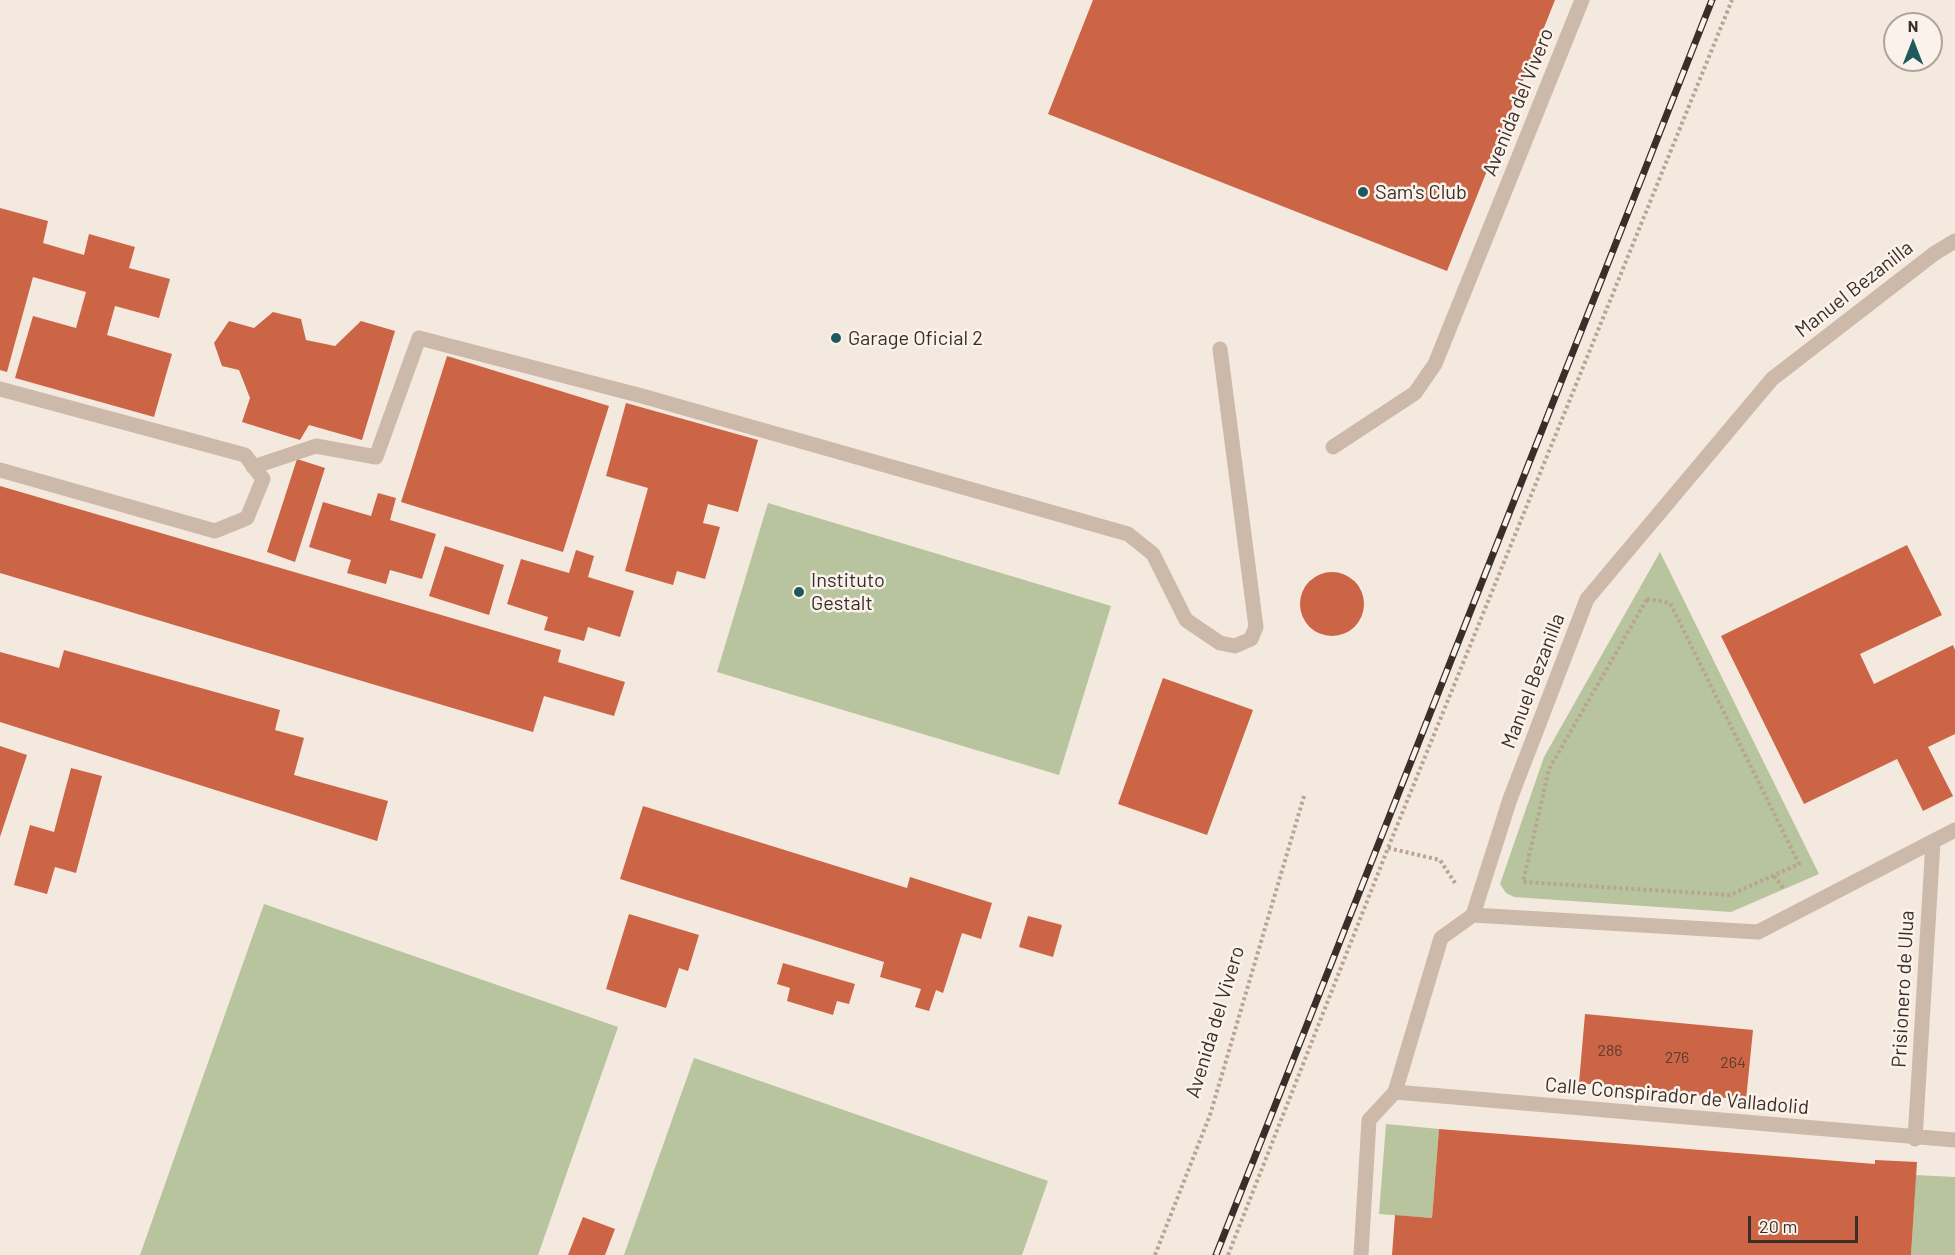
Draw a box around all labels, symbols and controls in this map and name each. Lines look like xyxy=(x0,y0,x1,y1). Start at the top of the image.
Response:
north arrow xyxy=(1883,12,1943,72)
text: N xyxy=(1908,16,1918,35)
street label: Avenida del Vivero xyxy=(1477,25,1559,179)
place label: Sam's Club xyxy=(1375,180,1467,204)
marker: Sam's Club xyxy=(1356,185,1370,199)
street label: Manuel Bezanilla xyxy=(1790,236,1918,342)
place label: Garage Oficial 2 xyxy=(848,326,983,350)
marker: Garage Oficial 2 xyxy=(829,331,843,345)
place label: Instituto Gestalt xyxy=(811,568,885,615)
marker: Instituto Gestalt xyxy=(792,585,806,599)
street label: Manuel Bezanilla xyxy=(1496,610,1570,752)
street label: Prisionero de Ulua xyxy=(1887,910,1919,1068)
street label: Avenida del Vivero xyxy=(1181,943,1249,1101)
house number: 286 xyxy=(1597,1041,1623,1061)
house number: 276 xyxy=(1665,1048,1689,1068)
house number: 264 xyxy=(1720,1053,1746,1073)
street label: Calle Conspirador de Valladolid xyxy=(1544,1073,1810,1119)
scale bar xyxy=(1751,1204,1860,1242)
text: 20 m xyxy=(1759,1215,1797,1237)

